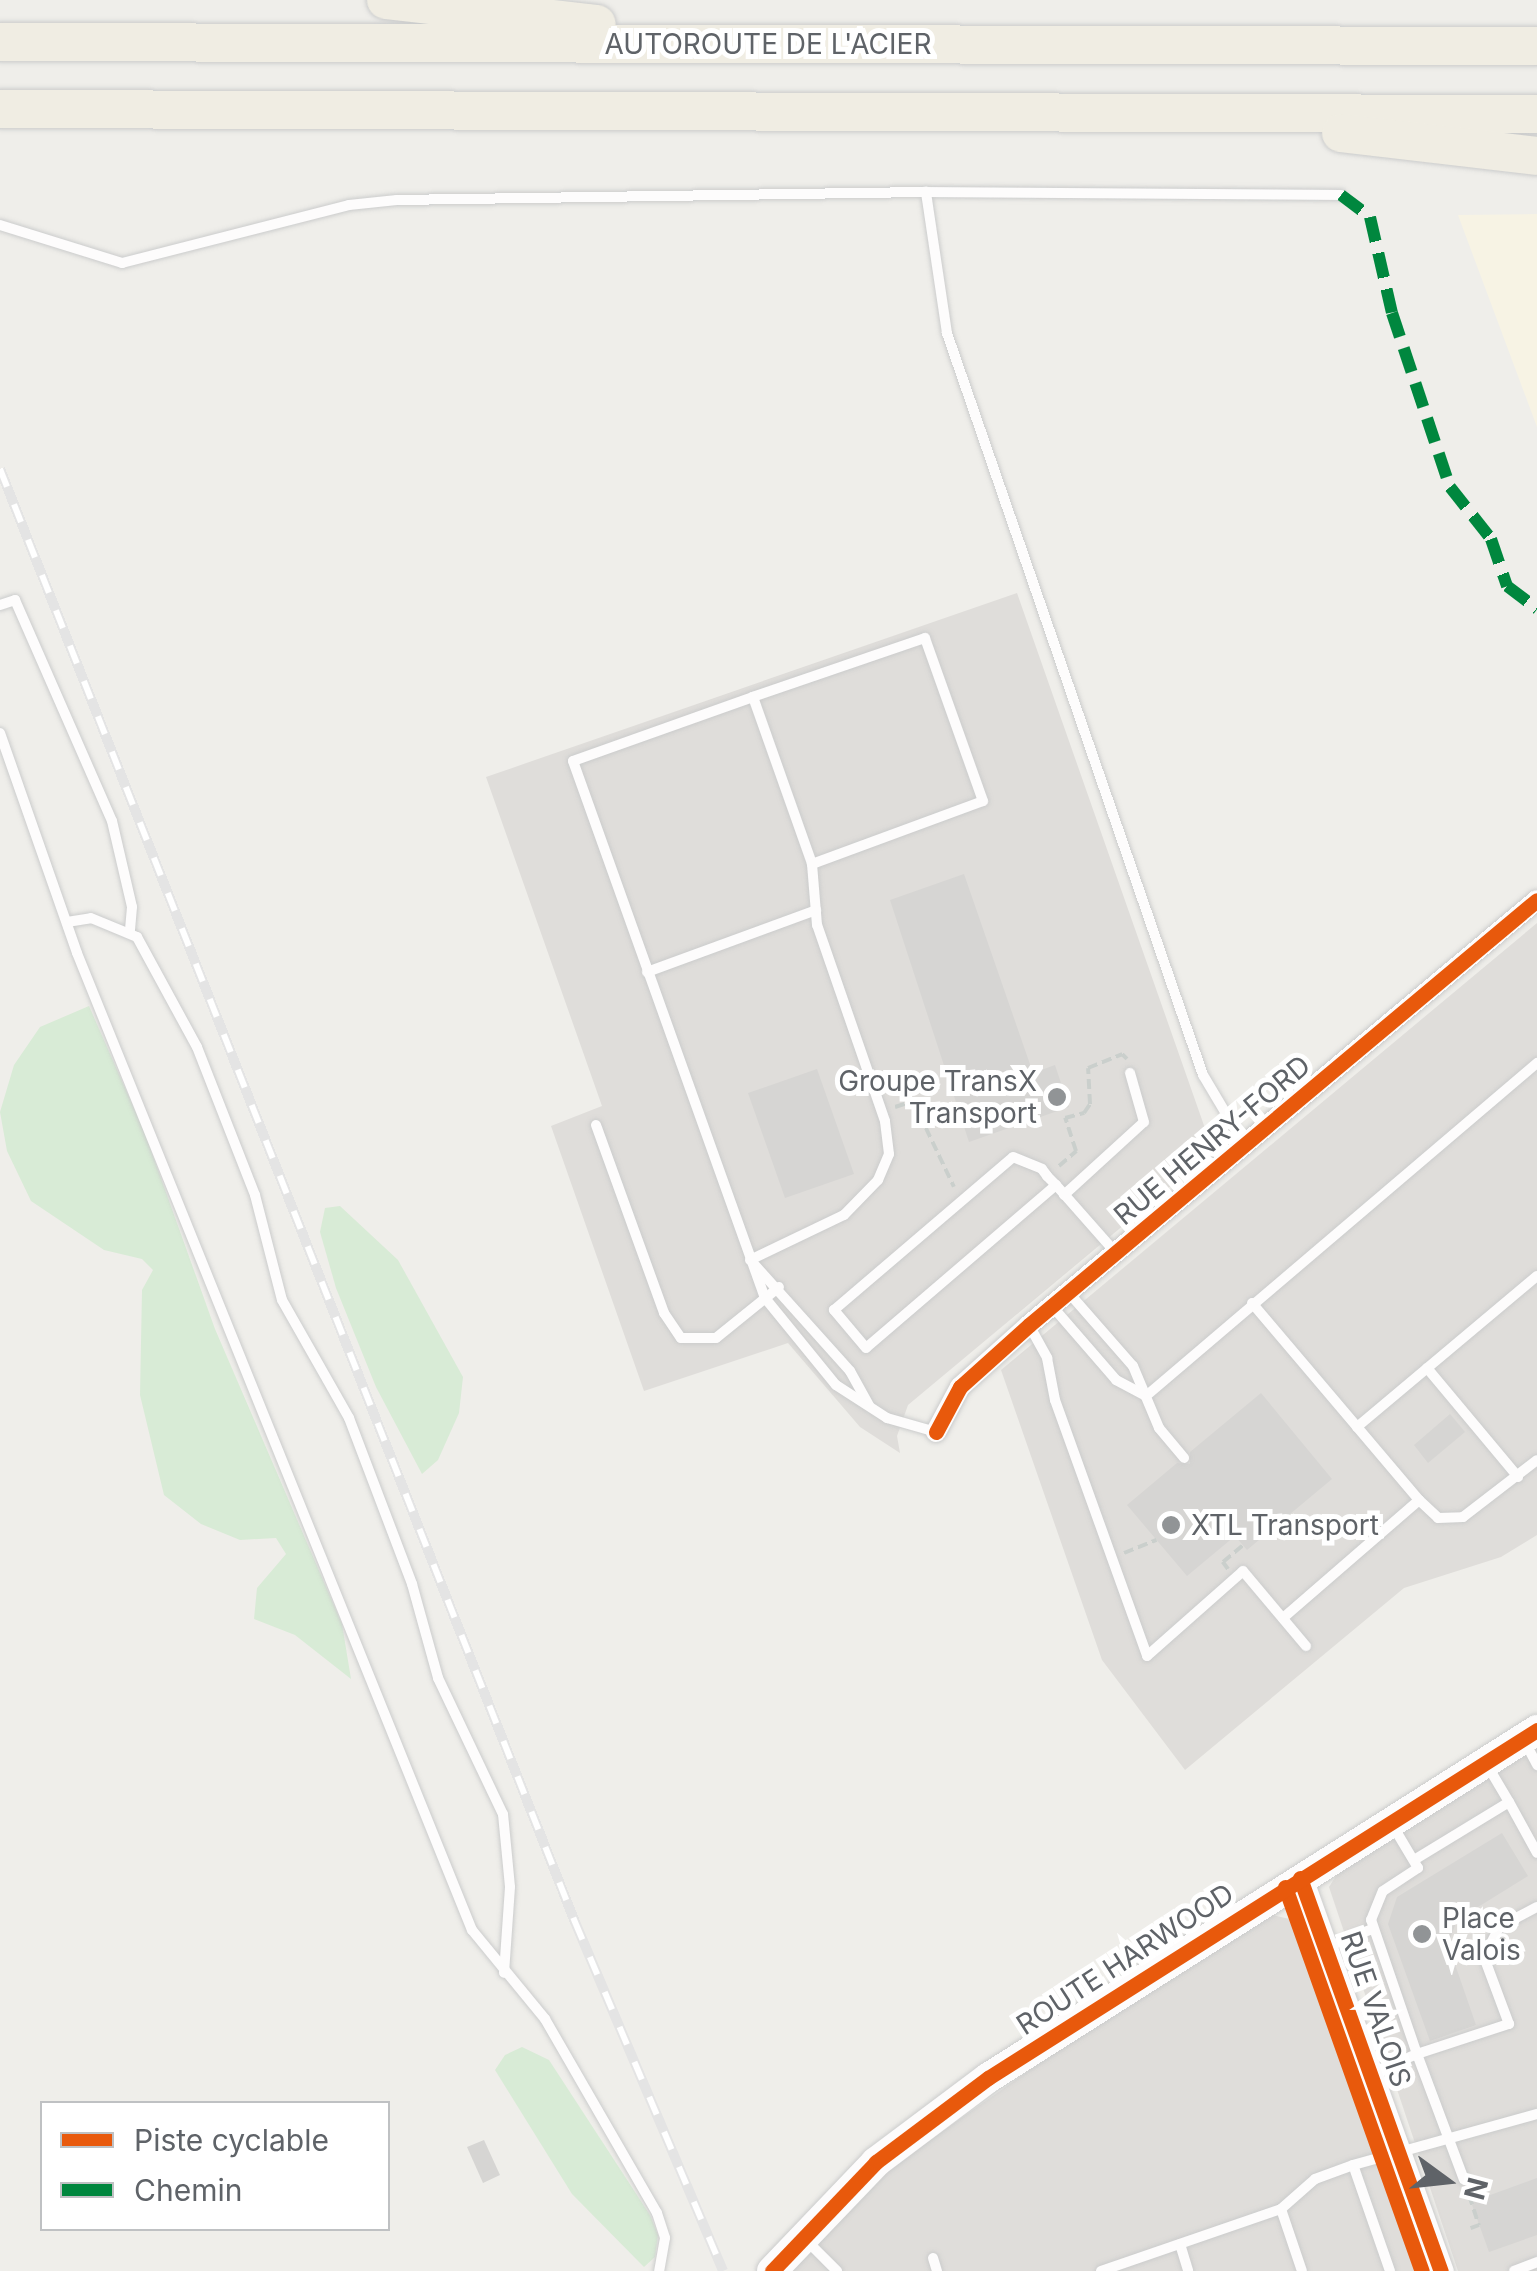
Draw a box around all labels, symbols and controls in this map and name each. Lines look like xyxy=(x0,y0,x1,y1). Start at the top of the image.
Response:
street label: AUTOROUTE DE L'ACIER xyxy=(605,27,931,61)
street label: RUE HENRY-FORD xyxy=(1107,1048,1317,1232)
place label: Groupe TransX Transport xyxy=(838,1064,1037,1130)
marker: Groupe TransX Transport xyxy=(1046,1086,1068,1108)
place label: XTL Transport xyxy=(1191,1508,1379,1542)
marker: XTL Transport xyxy=(1160,1514,1182,1536)
street label: ROUTE HARWOOD xyxy=(1010,1876,1240,2042)
place label: Place Valois xyxy=(1442,1901,1521,1967)
marker: Place Valois xyxy=(1411,1923,1433,1945)
street label: RUE VALOIS xyxy=(1334,1927,1418,2091)
legend xyxy=(40,2101,390,2231)
text: Piste cyclable xyxy=(134,2122,329,2158)
north arrow xyxy=(1397,2131,1497,2231)
text: Chemin xyxy=(134,2172,242,2208)
text: N xyxy=(1457,2174,1495,2203)

